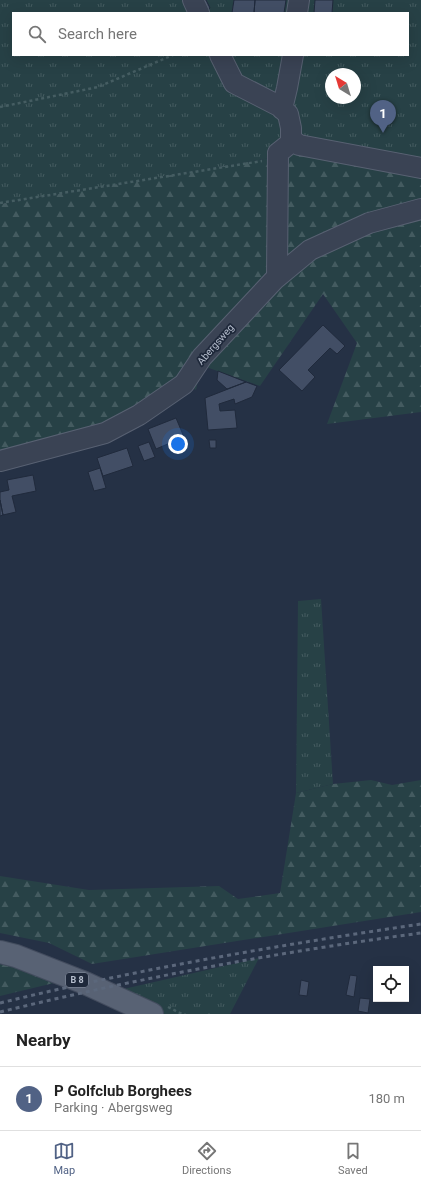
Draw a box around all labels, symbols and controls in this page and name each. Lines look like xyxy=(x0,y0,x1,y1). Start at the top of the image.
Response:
search box xyxy=(12,12,409,56)
icon: search xyxy=(26,23,48,45)
text: Search here xyxy=(58,25,137,43)
north arrow xyxy=(325,68,361,104)
pin: 1 xyxy=(370,100,396,133)
street label: Abergsweg xyxy=(195,322,236,367)
your location xyxy=(168,434,188,454)
map controls xyxy=(373,966,409,1002)
button: locate xyxy=(373,966,409,1002)
road number: B 8 xyxy=(66,973,88,987)
text: Nearby xyxy=(16,1030,71,1050)
text: P Golfclub Borghees xyxy=(54,1082,192,1100)
text: 1 xyxy=(25,1091,33,1106)
text: 180 m xyxy=(368,1091,405,1106)
text: Parking · Abergsweg xyxy=(54,1100,173,1115)
tab: Map xyxy=(53,1140,75,1177)
tab: Directions xyxy=(182,1140,231,1177)
tab: Saved xyxy=(338,1140,368,1177)

